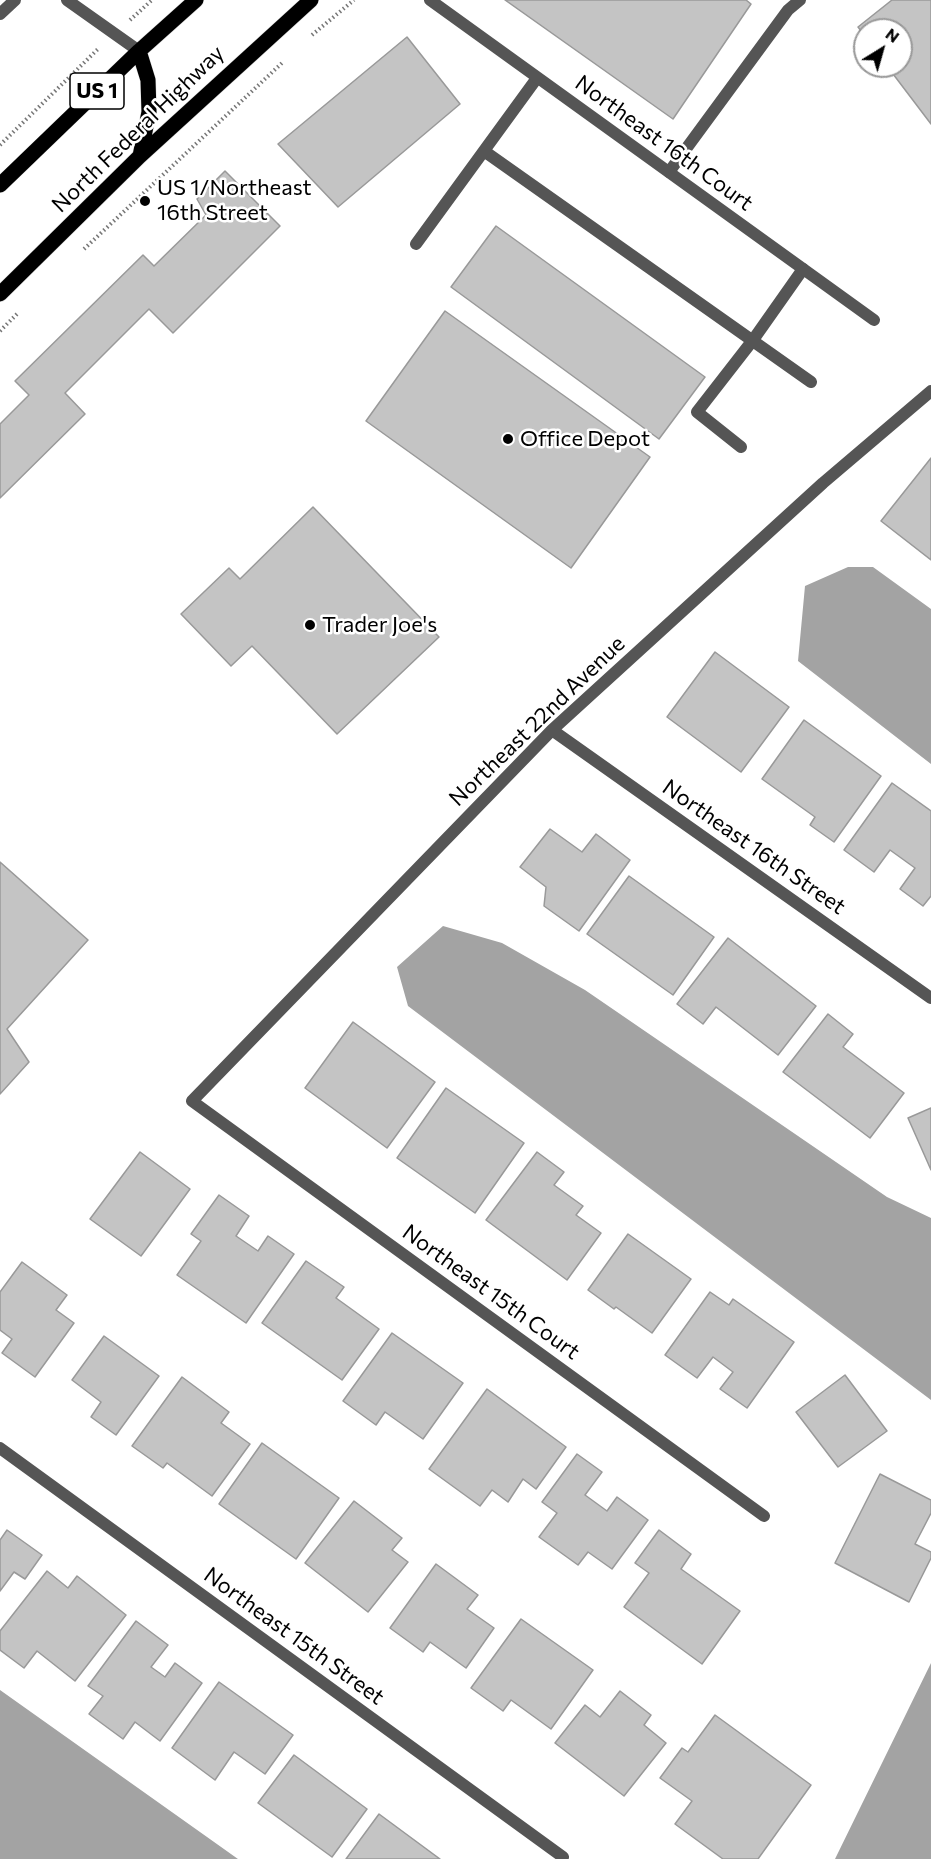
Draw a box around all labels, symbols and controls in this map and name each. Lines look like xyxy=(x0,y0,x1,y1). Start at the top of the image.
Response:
north arrow xyxy=(853,18,913,78)
text: N xyxy=(882,24,903,46)
street label: North Federal Highway xyxy=(47,40,229,218)
street label: Northeast 16th Court xyxy=(570,70,758,216)
road number: US 1 xyxy=(70,73,124,109)
place label: US 1/Northeast 16th Street xyxy=(157,175,312,226)
marker: US 1/Northeast 16th Street xyxy=(138,194,152,208)
place label: Office Depot xyxy=(520,426,650,452)
marker: Office Depot xyxy=(501,432,515,446)
place label: Trader Joe's xyxy=(322,612,437,638)
marker: Trader Joe's xyxy=(303,618,317,632)
street label: Northeast 22nd Avenue xyxy=(444,630,630,812)
street label: Northeast 16th Street xyxy=(657,774,851,920)
street label: Northeast 15th Court xyxy=(397,1219,585,1365)
street label: Northeast 15th Street xyxy=(199,1562,389,1710)

